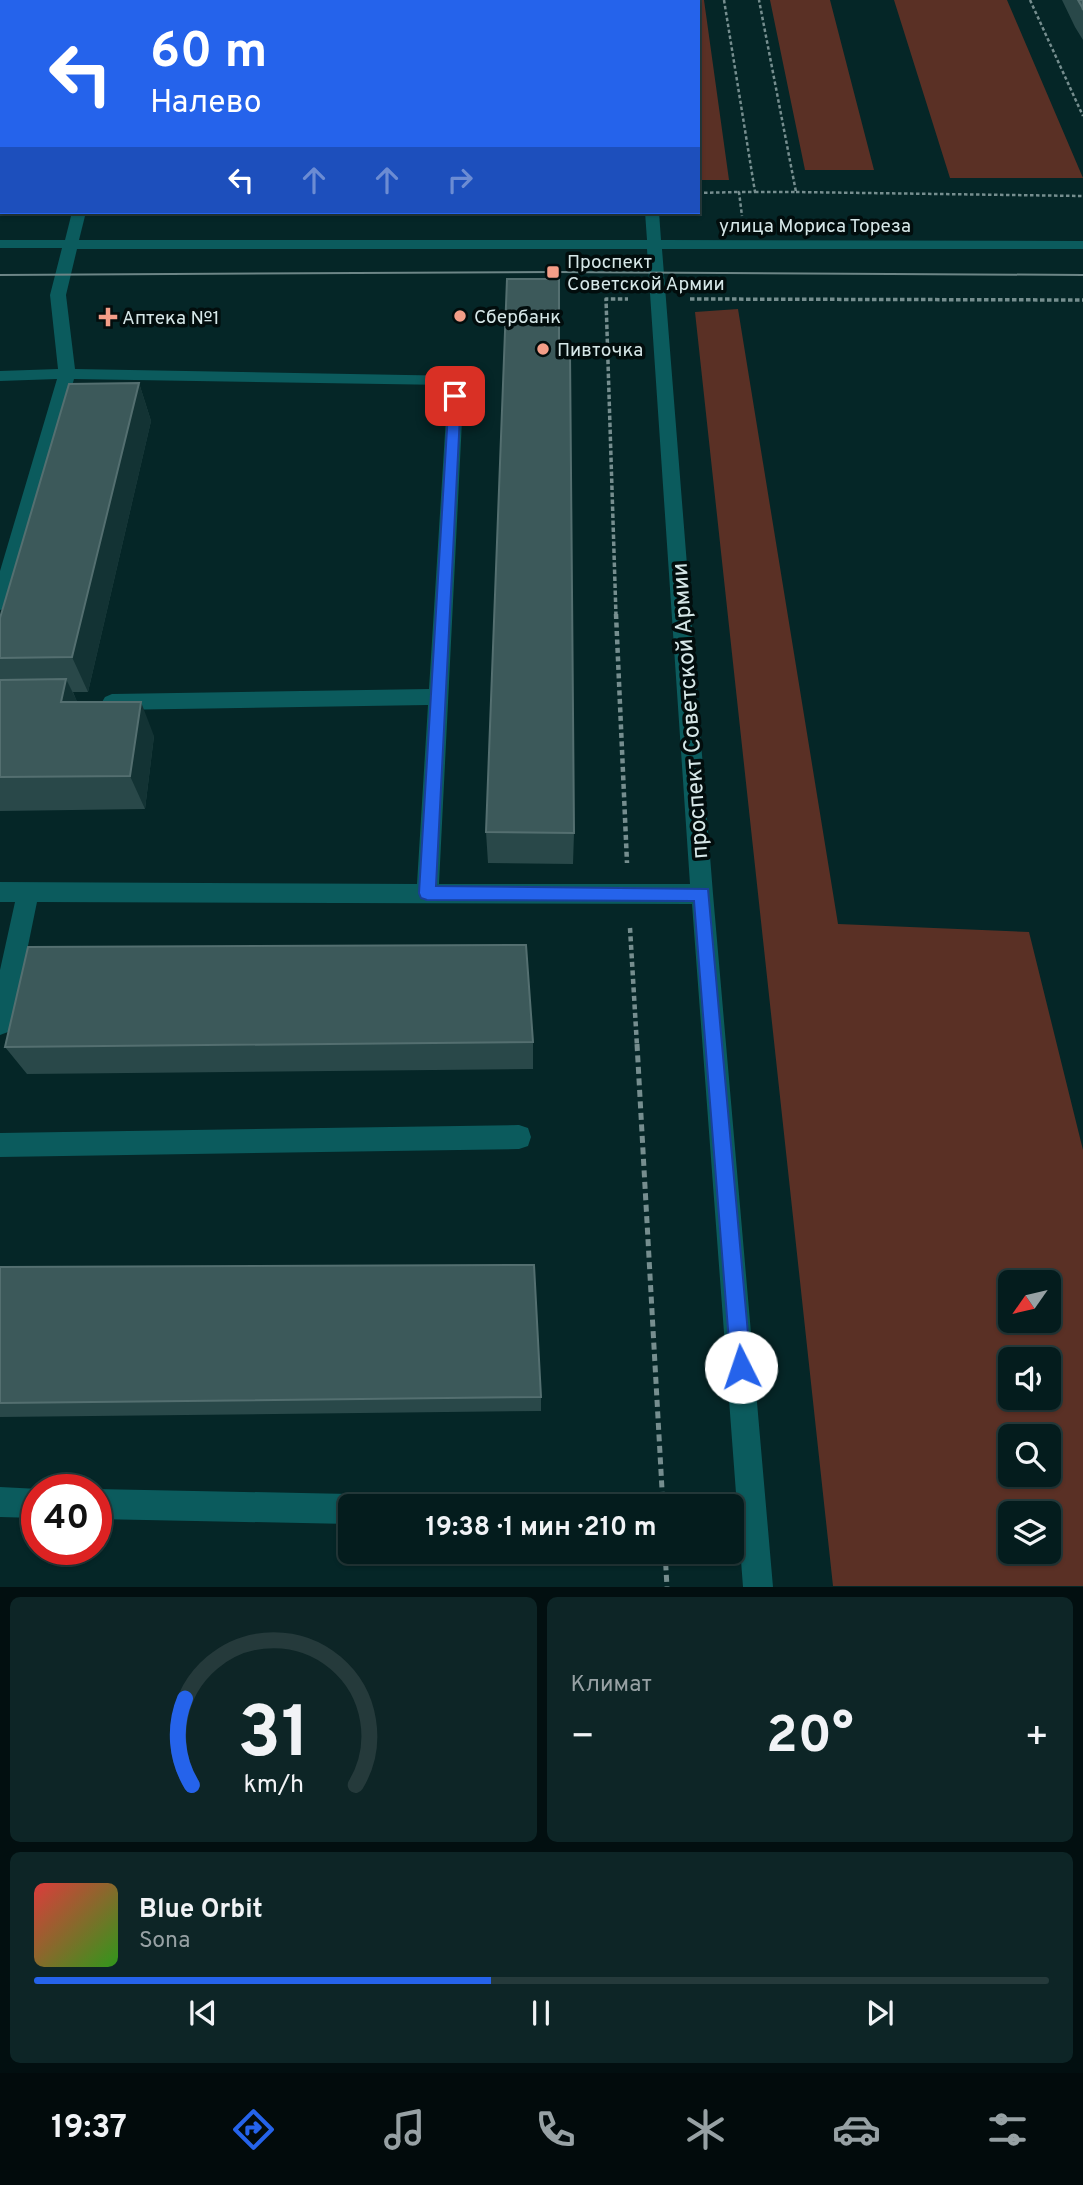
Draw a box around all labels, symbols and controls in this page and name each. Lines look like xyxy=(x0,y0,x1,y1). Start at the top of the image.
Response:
text: 60 m xyxy=(150,23,268,85)
icon: left xyxy=(35,28,126,119)
text: Налево xyxy=(150,84,262,124)
icon: left xyxy=(222,161,260,199)
icon: ahead xyxy=(295,161,333,199)
icon: ahead xyxy=(368,161,406,199)
icon: right xyxy=(441,161,479,199)
street label: улица Мориса Тореза xyxy=(719,215,911,239)
place label: Проспект Советской Армии xyxy=(567,251,725,297)
marker: Проспект Советской Армии xyxy=(545,264,561,280)
place label: Сбербанк xyxy=(474,306,561,330)
place label: Аптека №1 xyxy=(122,307,220,331)
marker: Сбербанк xyxy=(452,308,468,324)
marker: Аптека №1 xyxy=(100,309,116,325)
place label: Пивточка xyxy=(557,339,643,363)
marker: Пивточка xyxy=(535,341,551,357)
pin xyxy=(425,366,485,426)
icon: arrive xyxy=(436,377,474,415)
street label: проспект Советской Армии xyxy=(667,562,716,860)
north arrow xyxy=(998,1270,1060,1334)
map controls xyxy=(998,1270,1061,1564)
position arrow xyxy=(704,1330,778,1404)
button: sound xyxy=(998,1347,1061,1410)
button: search xyxy=(998,1424,1061,1487)
speed limit sign: 40 xyxy=(21,1474,112,1565)
button: layers xyxy=(998,1501,1061,1564)
text: 19:38 · 1 мин · 210 m xyxy=(426,1512,656,1545)
text: Климат xyxy=(571,1671,652,1700)
text: 31 xyxy=(237,1692,310,1784)
text: 20° xyxy=(766,1705,854,1771)
text: − xyxy=(571,1714,595,1763)
text: + xyxy=(1024,1714,1049,1763)
text: km/h xyxy=(243,1770,304,1802)
text: Blue Orbit xyxy=(139,1894,263,1927)
text: Sona xyxy=(139,1927,190,1956)
icon: previous xyxy=(184,1994,222,2032)
icon: pause xyxy=(522,1994,560,2032)
icon: next xyxy=(861,1994,899,2032)
icon: directions xyxy=(229,2105,278,2154)
icon: music xyxy=(380,2105,429,2154)
icon: phone xyxy=(531,2105,580,2154)
icon: climate xyxy=(681,2105,730,2154)
icon: car xyxy=(832,2105,881,2154)
icon: filters xyxy=(983,2105,1032,2154)
text: 19:37 xyxy=(51,2109,127,2149)

